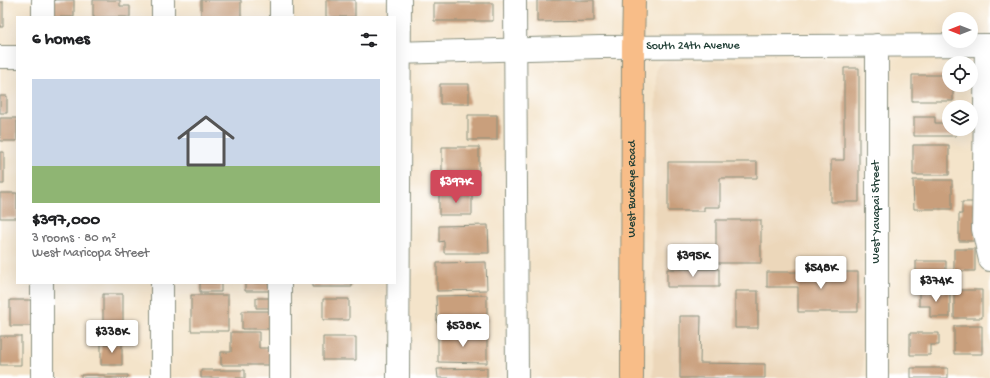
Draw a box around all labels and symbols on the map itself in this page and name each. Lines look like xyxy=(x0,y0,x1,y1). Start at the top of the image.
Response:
north arrow xyxy=(942,12,978,48)
street label: South 24th Avenue xyxy=(646,39,741,54)
street label: West Buckeye Road xyxy=(625,139,640,238)
street label: West Yavapai Street xyxy=(870,160,884,263)
pin: $397K xyxy=(428,170,484,204)
pin: $395K xyxy=(665,244,721,278)
pin: $548K xyxy=(793,256,849,290)
pin: $374K xyxy=(908,269,964,303)
pin: $538K xyxy=(435,314,491,348)
pin: $338K xyxy=(84,320,140,354)

